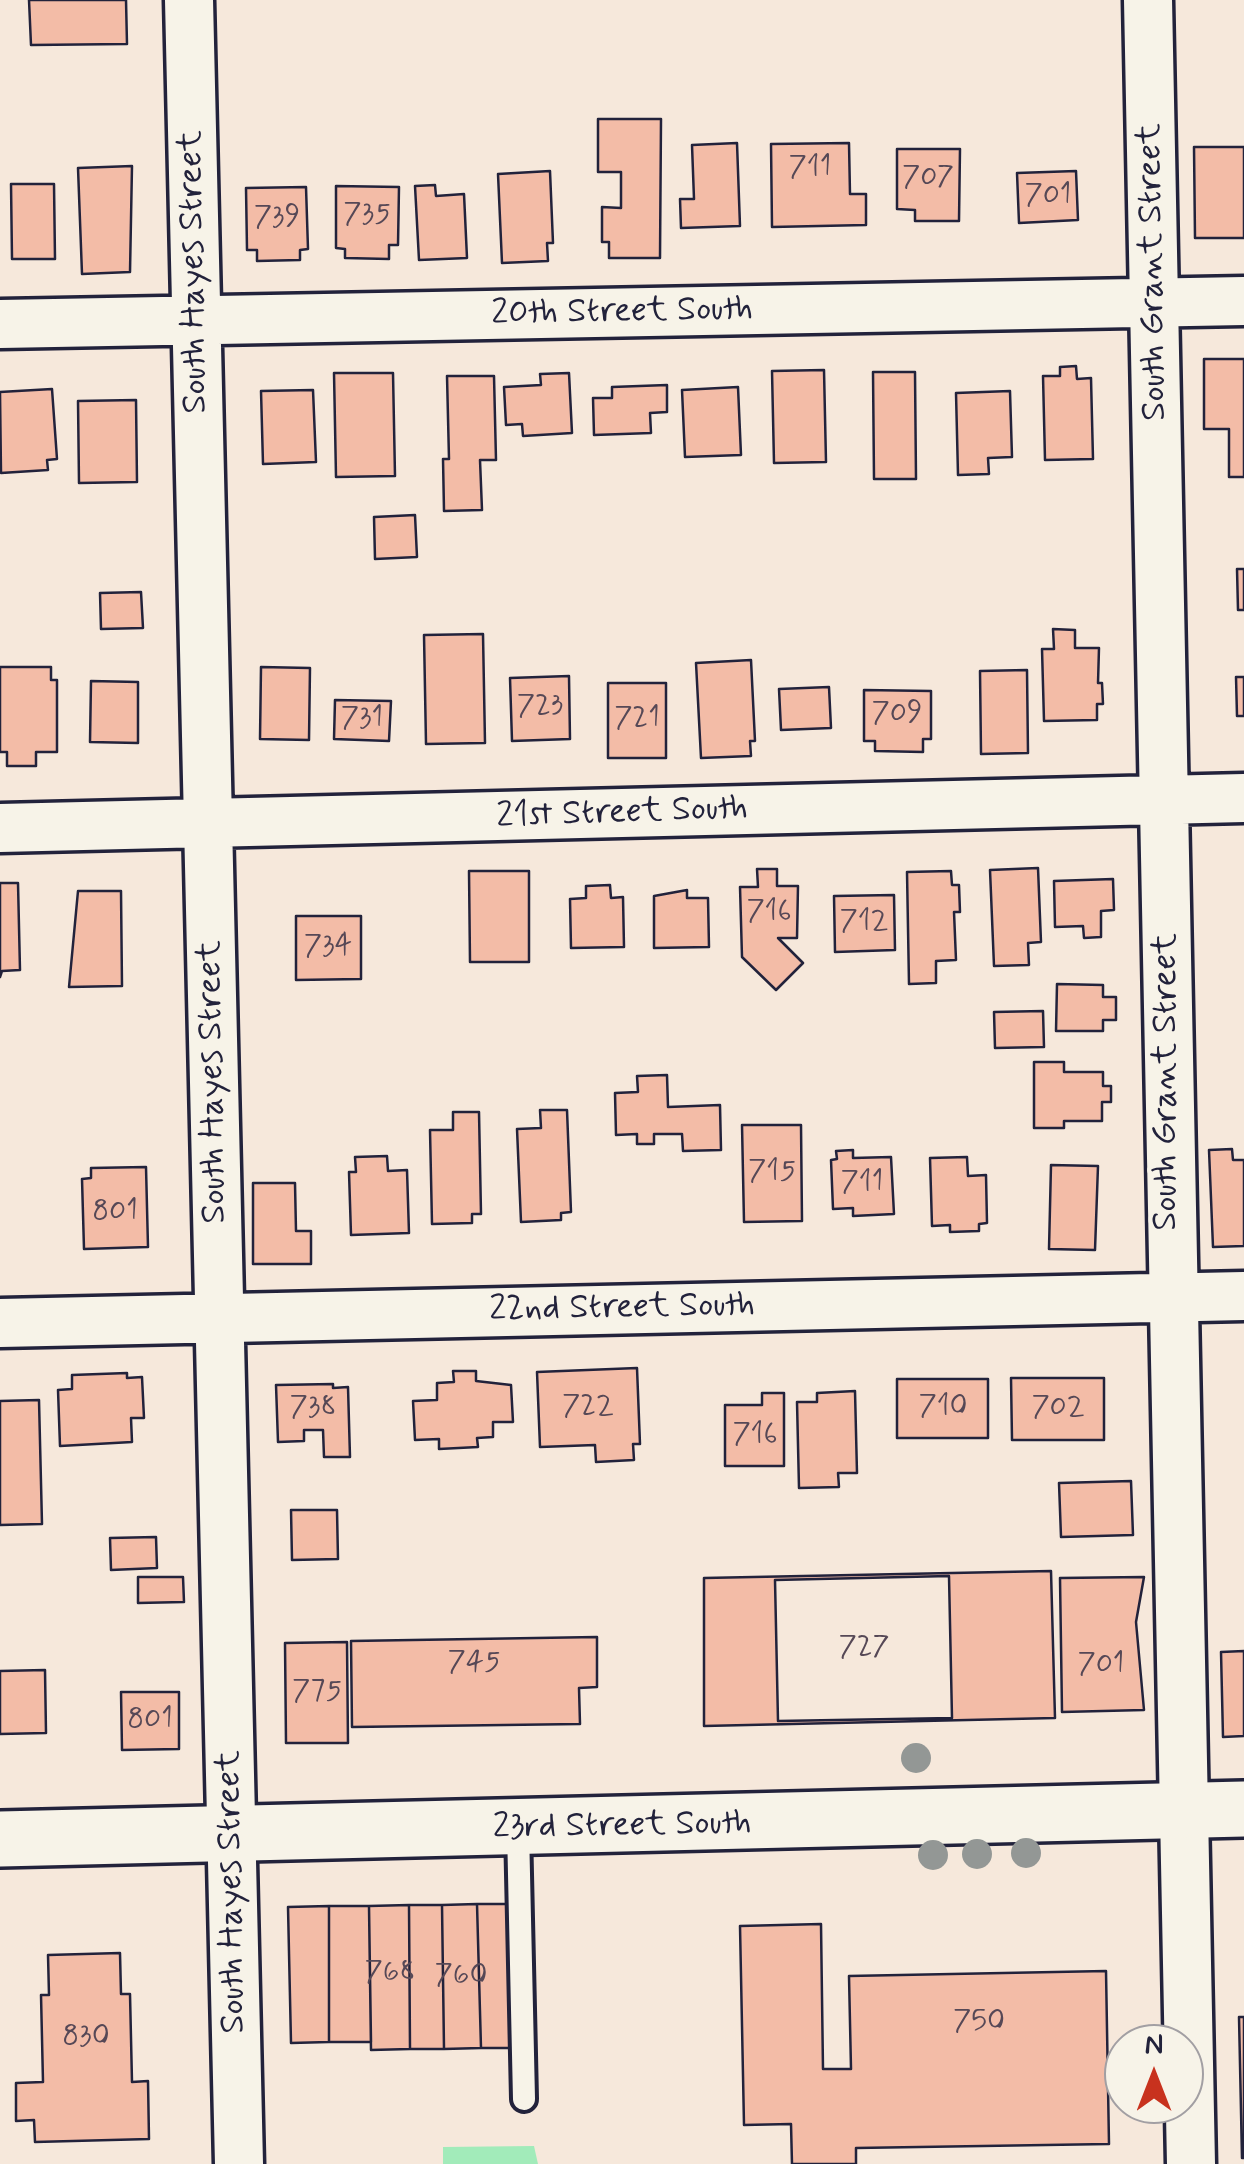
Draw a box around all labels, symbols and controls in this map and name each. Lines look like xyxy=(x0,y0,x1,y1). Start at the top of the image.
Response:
street label: South Grant Street xyxy=(1130,123,1178,421)
street label: South Hayes Street xyxy=(172,130,218,414)
house number: 711 xyxy=(789,151,831,187)
house number: 707 xyxy=(902,161,954,197)
house number: 701 xyxy=(1024,179,1072,215)
house number: 735 xyxy=(343,198,391,234)
house number: 739 xyxy=(254,201,300,237)
street label: 20th Street South xyxy=(491,290,753,336)
house number: 723 xyxy=(517,690,563,726)
house number: 709 xyxy=(871,697,923,733)
house number: 731 xyxy=(341,702,383,738)
house number: 721 xyxy=(614,702,660,738)
street label: 21st Street South xyxy=(496,789,748,839)
house number: 716 xyxy=(746,895,792,931)
house number: 712 xyxy=(840,905,888,941)
house number: 734 xyxy=(304,930,352,966)
street label: South Grant Street xyxy=(1147,933,1189,1231)
street label: South Hayes Street xyxy=(191,940,237,1224)
house number: 715 xyxy=(748,1155,796,1191)
house number: 711 xyxy=(841,1166,883,1202)
house number: 801 xyxy=(92,1195,138,1231)
street label: 22nd Street South xyxy=(489,1286,755,1332)
house number: 722 xyxy=(562,1390,614,1426)
house number: 710 xyxy=(918,1390,968,1426)
house number: 738 xyxy=(289,1391,337,1427)
house number: 702 xyxy=(1031,1391,1085,1427)
house number: 716 xyxy=(732,1418,778,1454)
house number: 727 xyxy=(839,1631,889,1667)
house number: 745 xyxy=(447,1646,501,1682)
house number: 701 xyxy=(1077,1648,1125,1684)
house number: 775 xyxy=(292,1675,342,1711)
house number: 801 xyxy=(127,1703,173,1739)
street label: South Hayes Street xyxy=(210,1750,256,2034)
street label: 23rd Street South xyxy=(492,1804,752,1850)
house number: 768 xyxy=(365,1956,415,1992)
house number: 760 xyxy=(435,1959,487,1995)
house number: 750 xyxy=(953,2005,1005,2041)
house number: 830 xyxy=(62,2020,110,2056)
north arrow xyxy=(1104,2024,1204,2124)
text: N xyxy=(1145,2027,1163,2064)

